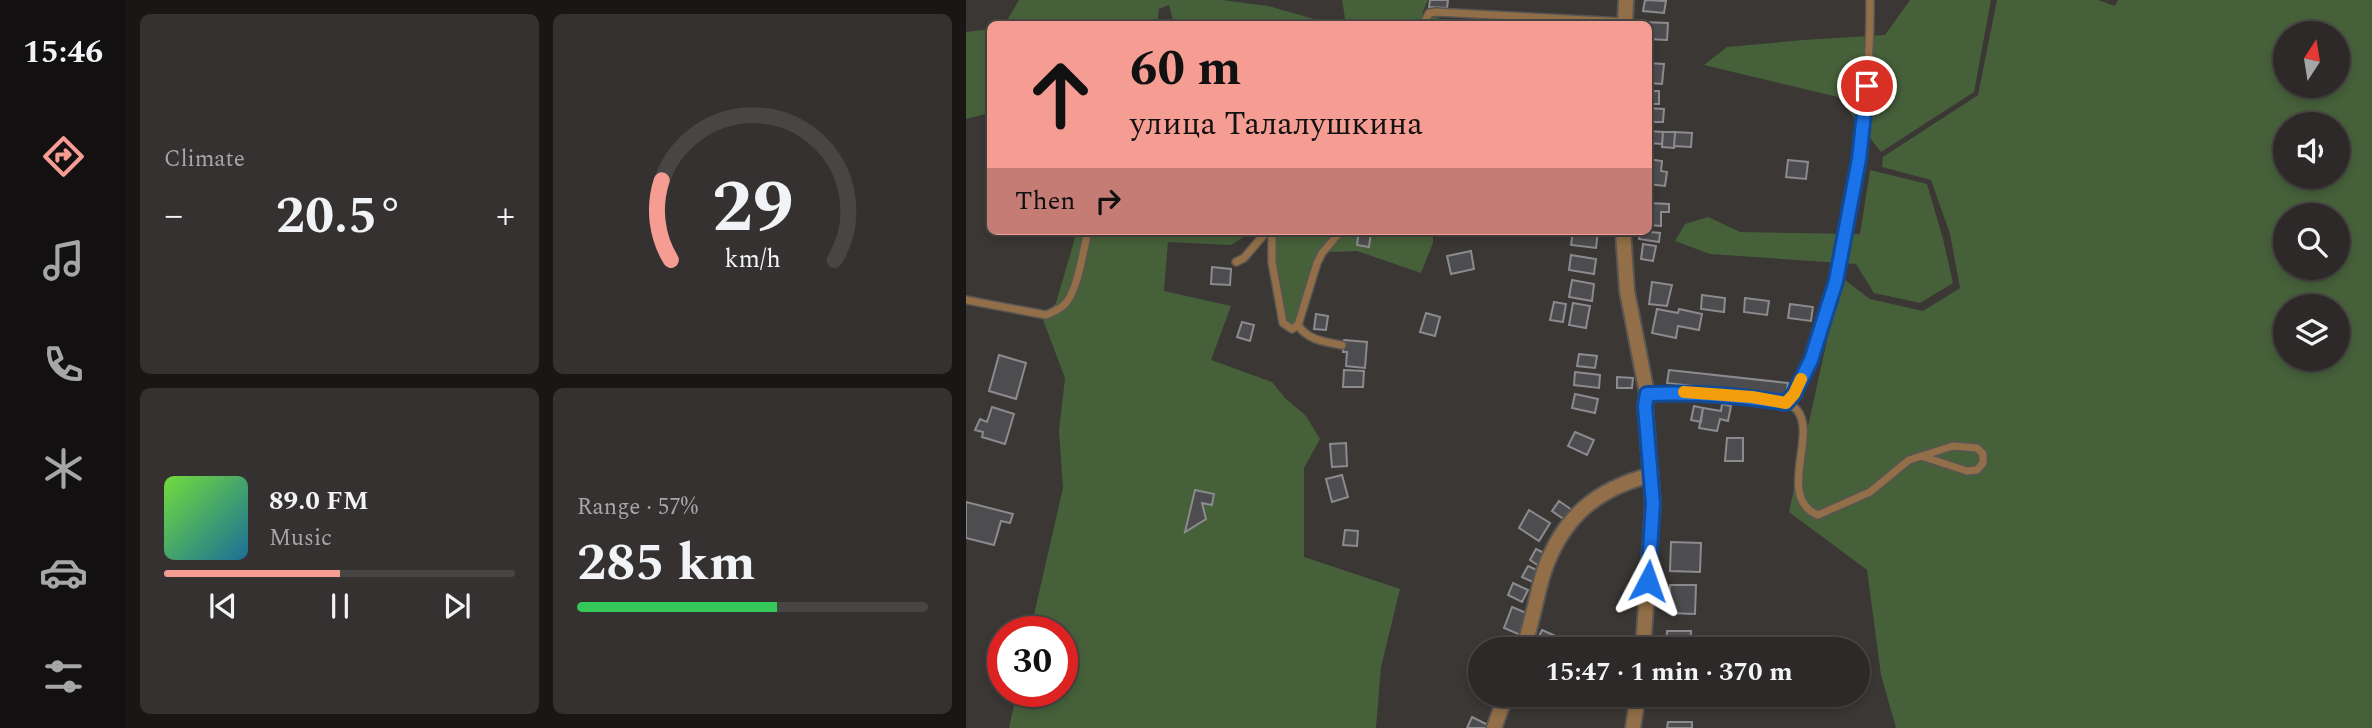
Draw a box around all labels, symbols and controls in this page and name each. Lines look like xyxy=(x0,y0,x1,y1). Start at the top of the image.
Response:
north arrow xyxy=(2273,21,2350,98)
map controls xyxy=(2273,21,2350,371)
text: 15:46 xyxy=(23,28,103,77)
text: 60 m xyxy=(1130,32,1241,107)
icon: ahead xyxy=(1015,49,1106,140)
pin xyxy=(1837,56,1897,116)
icon: arrive xyxy=(1848,67,1886,105)
text: улица Талалушкина xyxy=(1130,100,1423,149)
button: sound xyxy=(2273,112,2350,189)
icon: directions xyxy=(39,132,88,181)
text: Climate xyxy=(164,142,245,177)
text: 29 xyxy=(712,153,793,264)
text: 20.5° xyxy=(276,177,403,256)
text: Then xyxy=(1015,181,1075,221)
icon: right xyxy=(1089,182,1127,220)
text: − xyxy=(164,187,183,245)
text: + xyxy=(496,187,515,245)
button: search xyxy=(2273,203,2350,280)
icon: music xyxy=(39,236,88,285)
text: km/h xyxy=(724,241,781,279)
button: layers xyxy=(2273,294,2350,371)
icon: phone xyxy=(39,340,88,389)
icon: climate xyxy=(39,444,88,493)
text: 89.0 FM xyxy=(269,481,369,521)
text: Range · 57% xyxy=(577,490,698,525)
text: Music xyxy=(269,521,332,556)
text: 285 km xyxy=(577,524,756,603)
position arrow xyxy=(1611,544,1685,618)
icon: car xyxy=(39,548,88,597)
icon: previous xyxy=(204,587,242,625)
icon: pause xyxy=(321,587,359,625)
icon: next xyxy=(438,587,476,625)
speed limit sign: 30 xyxy=(987,616,1078,707)
icon: filters xyxy=(39,652,88,701)
text: 15:47 · 1 min · 370 m xyxy=(1545,652,1793,692)

